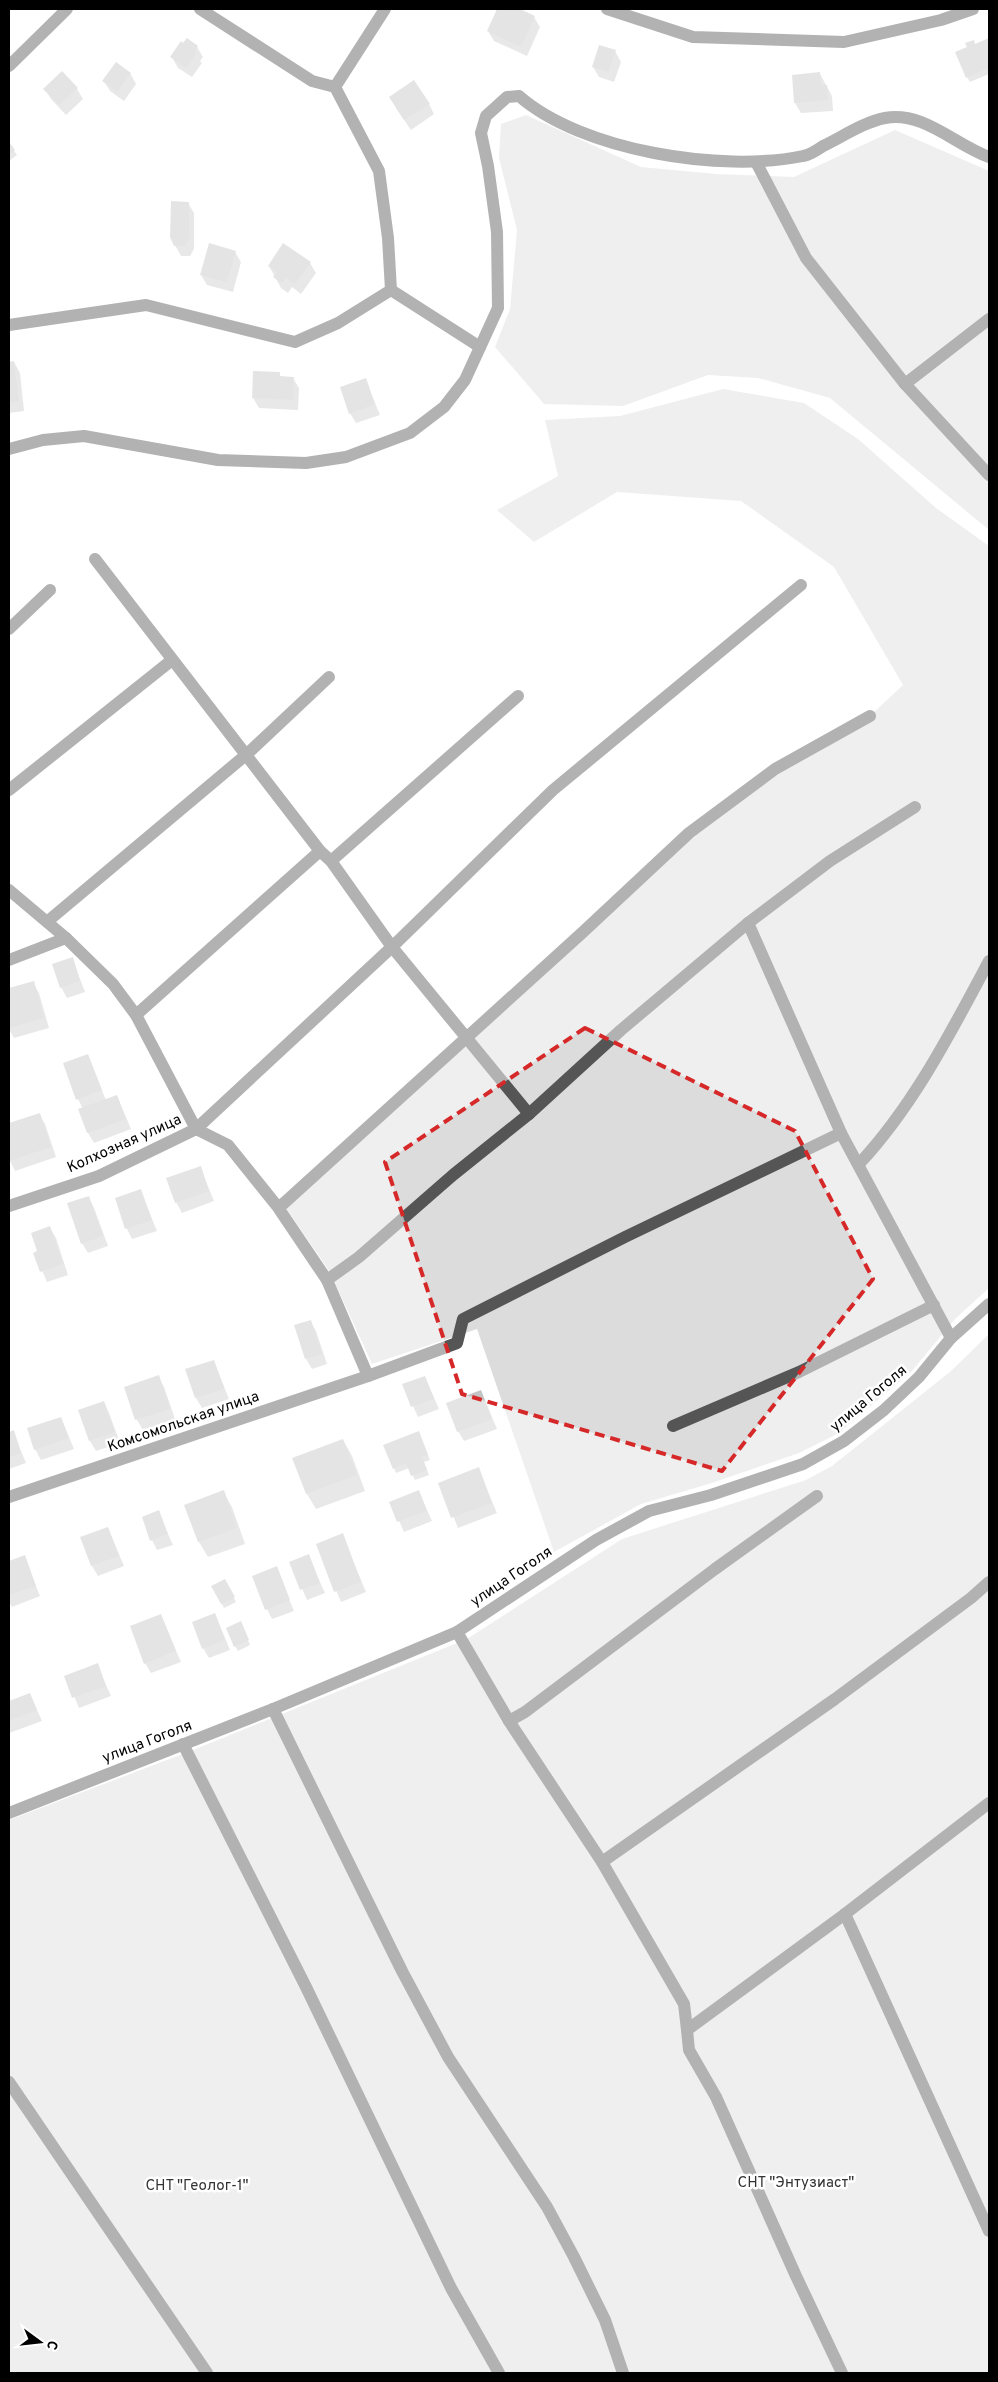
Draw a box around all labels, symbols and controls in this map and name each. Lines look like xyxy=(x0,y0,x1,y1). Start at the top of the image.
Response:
street label: Колхозная улица xyxy=(64,1111,185,1178)
street label: улица Гоголя xyxy=(827,1361,911,1437)
street label: Комсомольская улица xyxy=(105,1388,262,1457)
street label: улица Гоголя xyxy=(467,1543,556,1612)
street label: улица Гоголя xyxy=(100,1717,195,1768)
park label: СНТ "Энтузиаст" xyxy=(738,2174,854,2193)
park label: СНТ "Геолог-1" xyxy=(145,2177,249,2196)
north arrow xyxy=(15,2317,65,2367)
text: С xyxy=(42,2338,60,2352)

